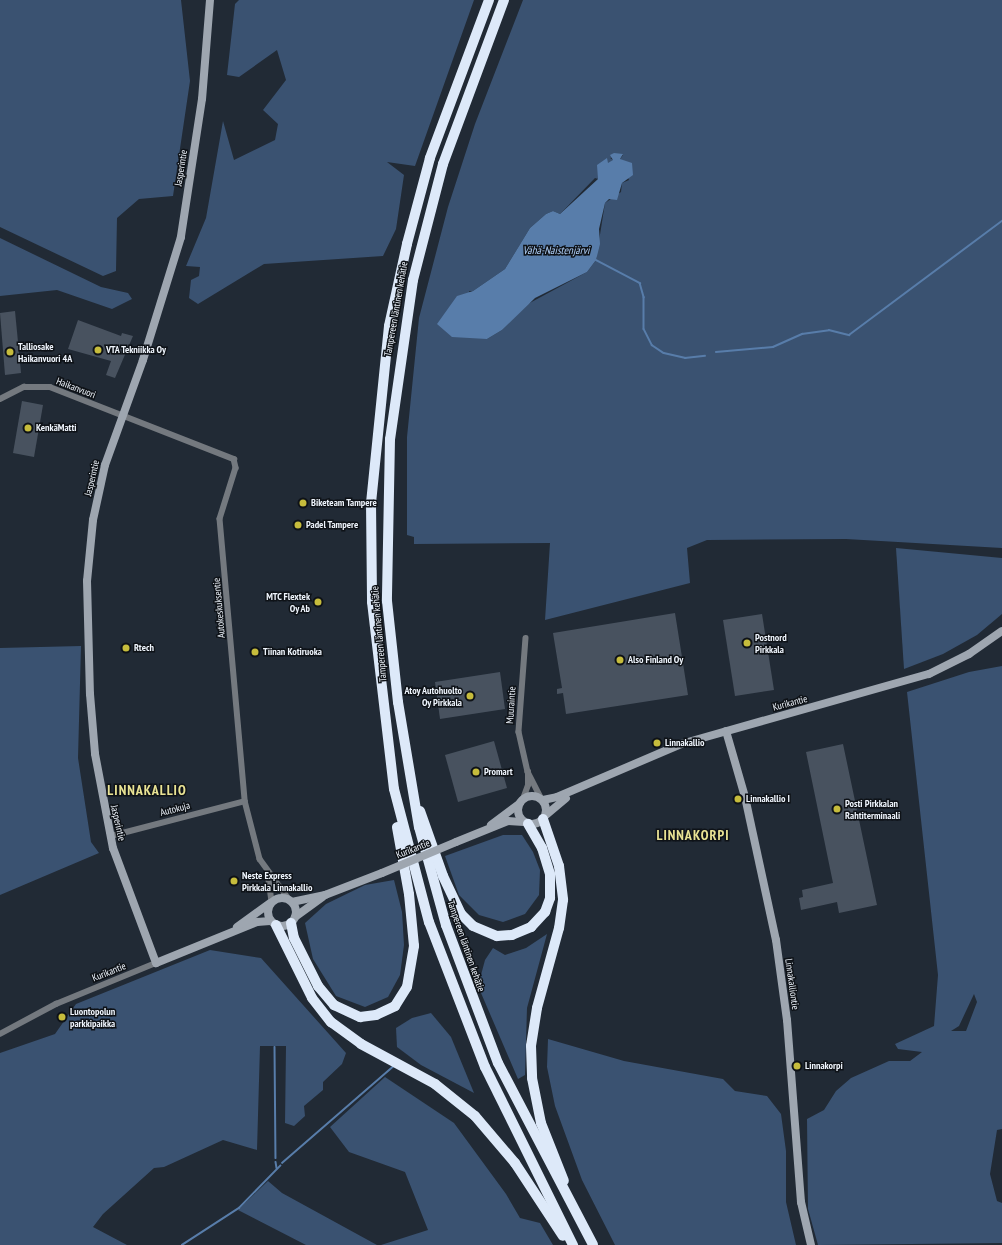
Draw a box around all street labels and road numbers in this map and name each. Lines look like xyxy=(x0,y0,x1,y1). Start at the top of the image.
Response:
street label: Jasperintie xyxy=(172,149,190,187)
street label: Tampereen läntinen kehätie xyxy=(382,261,410,357)
street label: Haikanvuori xyxy=(55,375,97,401)
street label: Jasperintie xyxy=(82,459,102,497)
street label: Autokeskuksentie xyxy=(210,577,228,639)
street label: Tampereen läntinen kehätie xyxy=(369,586,389,682)
street label: Muuraintie xyxy=(504,686,518,724)
street label: Kurikantie xyxy=(771,693,809,713)
street label: Autokuja xyxy=(159,799,191,819)
street label: Jasperintie xyxy=(108,804,128,842)
street label: Kurikantie xyxy=(394,837,432,861)
street label: Tampereen läntinen kehätie xyxy=(445,899,487,993)
street label: Linnakalliontie xyxy=(782,958,802,1010)
street label: Kurikantie xyxy=(90,960,128,984)

